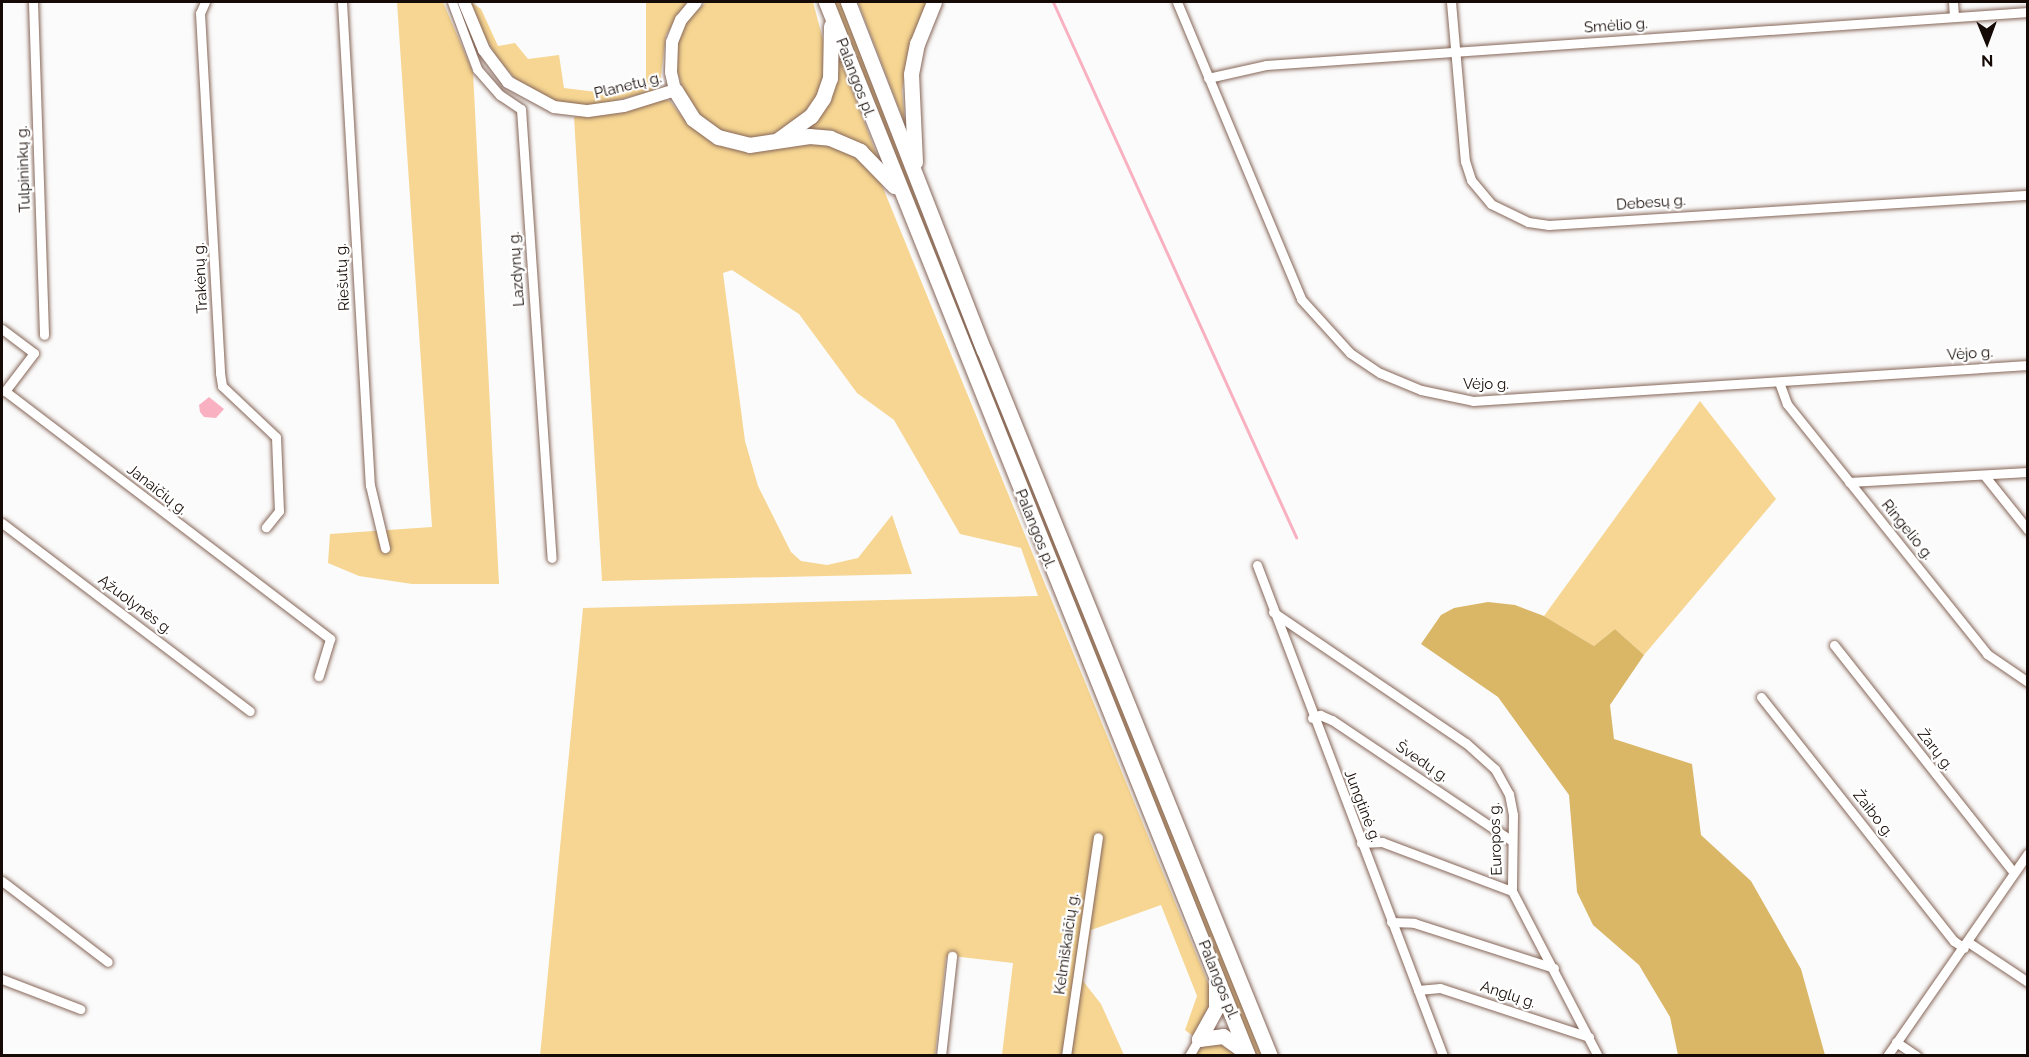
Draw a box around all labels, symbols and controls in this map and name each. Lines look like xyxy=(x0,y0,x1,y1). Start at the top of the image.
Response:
north arrow xyxy=(1957,12,2017,72)
street label: Smėlio g. xyxy=(1584,15,1648,37)
street label: Palangos pl. xyxy=(832,36,878,120)
text: N xyxy=(1981,51,1994,70)
street label: Planetų g. xyxy=(592,69,664,103)
street label: Tulpininkų g. xyxy=(13,125,35,213)
street label: Debesų g. xyxy=(1616,192,1686,214)
street label: Lazdynų g. xyxy=(505,231,529,307)
street label: Trakėnų g. xyxy=(190,242,212,314)
street label: Riešutų g. xyxy=(332,243,354,311)
street label: Vėjo g. xyxy=(1946,343,1994,365)
street label: Vėjo g. xyxy=(1463,376,1509,394)
street label: Janaičių g. xyxy=(123,461,191,519)
street label: Palangos pl. xyxy=(1011,487,1059,571)
street label: Ringelio g. xyxy=(1877,496,1937,564)
street label: Ąžuolynės g. xyxy=(94,571,176,639)
street label: Žarų g. xyxy=(1913,726,1957,774)
street label: Švedų g. xyxy=(1392,738,1452,786)
street label: Jungtinė g. xyxy=(1340,767,1384,845)
street label: Žaibo g. xyxy=(1849,787,1897,841)
street label: Europos g. xyxy=(1486,802,1506,876)
street label: Kelmiškaičių g. xyxy=(1051,892,1083,996)
street label: Palangos pl. xyxy=(1194,938,1242,1022)
street label: Anglų g. xyxy=(1478,978,1538,1012)

